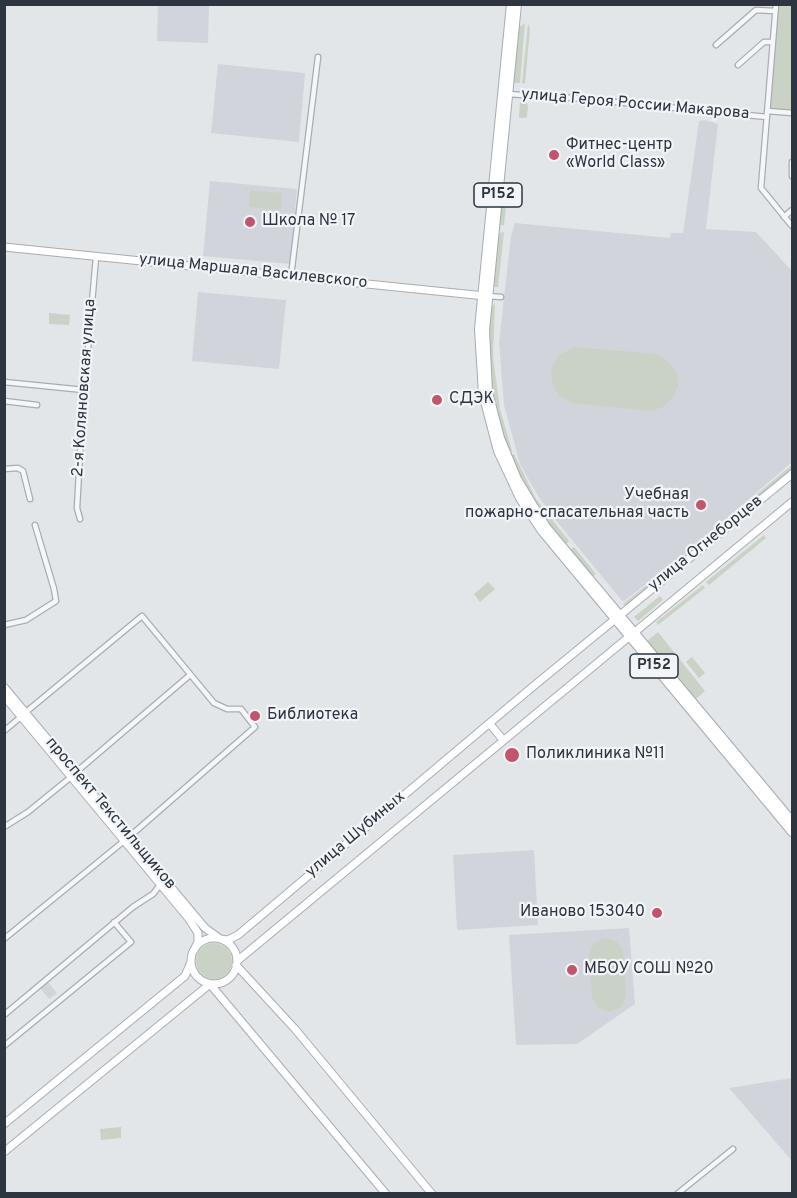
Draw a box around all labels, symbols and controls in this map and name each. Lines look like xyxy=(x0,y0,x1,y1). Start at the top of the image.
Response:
street label: улица Героя России Макарова xyxy=(520,85,750,125)
place label: Фитнес-центр «World Class» xyxy=(566,136,672,174)
marker: Фитнес-центр «World Class» xyxy=(547,148,561,162)
road number: Р152 xyxy=(474,183,522,207)
place label: Школа № 17 xyxy=(262,212,355,232)
marker: Школа № 17 xyxy=(243,215,257,229)
street label: улица Маршала Василевского xyxy=(138,250,368,294)
street label: 2-я Коляновская улица xyxy=(69,298,101,478)
place label: СДЭК xyxy=(449,390,494,410)
marker: СДЭК xyxy=(430,393,444,407)
place label: Учебная пожарно-спасательная часть xyxy=(465,486,689,524)
street label: улица Огнеборцев xyxy=(645,492,767,596)
marker: Учебная пожарно-спасательная часть xyxy=(694,498,708,512)
road number: Р152 xyxy=(630,654,678,678)
place label: Библиотека xyxy=(267,706,358,726)
marker: Библиотека xyxy=(248,709,262,723)
street label: проспект Текстильщиков xyxy=(41,734,179,894)
place label: Поликлиника №11 xyxy=(526,745,665,765)
marker: Поликлиника №11 xyxy=(503,746,521,764)
street label: улица Шубиных xyxy=(302,788,410,882)
place label: Иваново 153040 xyxy=(520,903,645,923)
marker: Иваново 153040 xyxy=(650,906,664,920)
place label: МБОУ СОШ №20 xyxy=(584,960,714,980)
marker: МБОУ СОШ №20 xyxy=(565,963,579,977)

